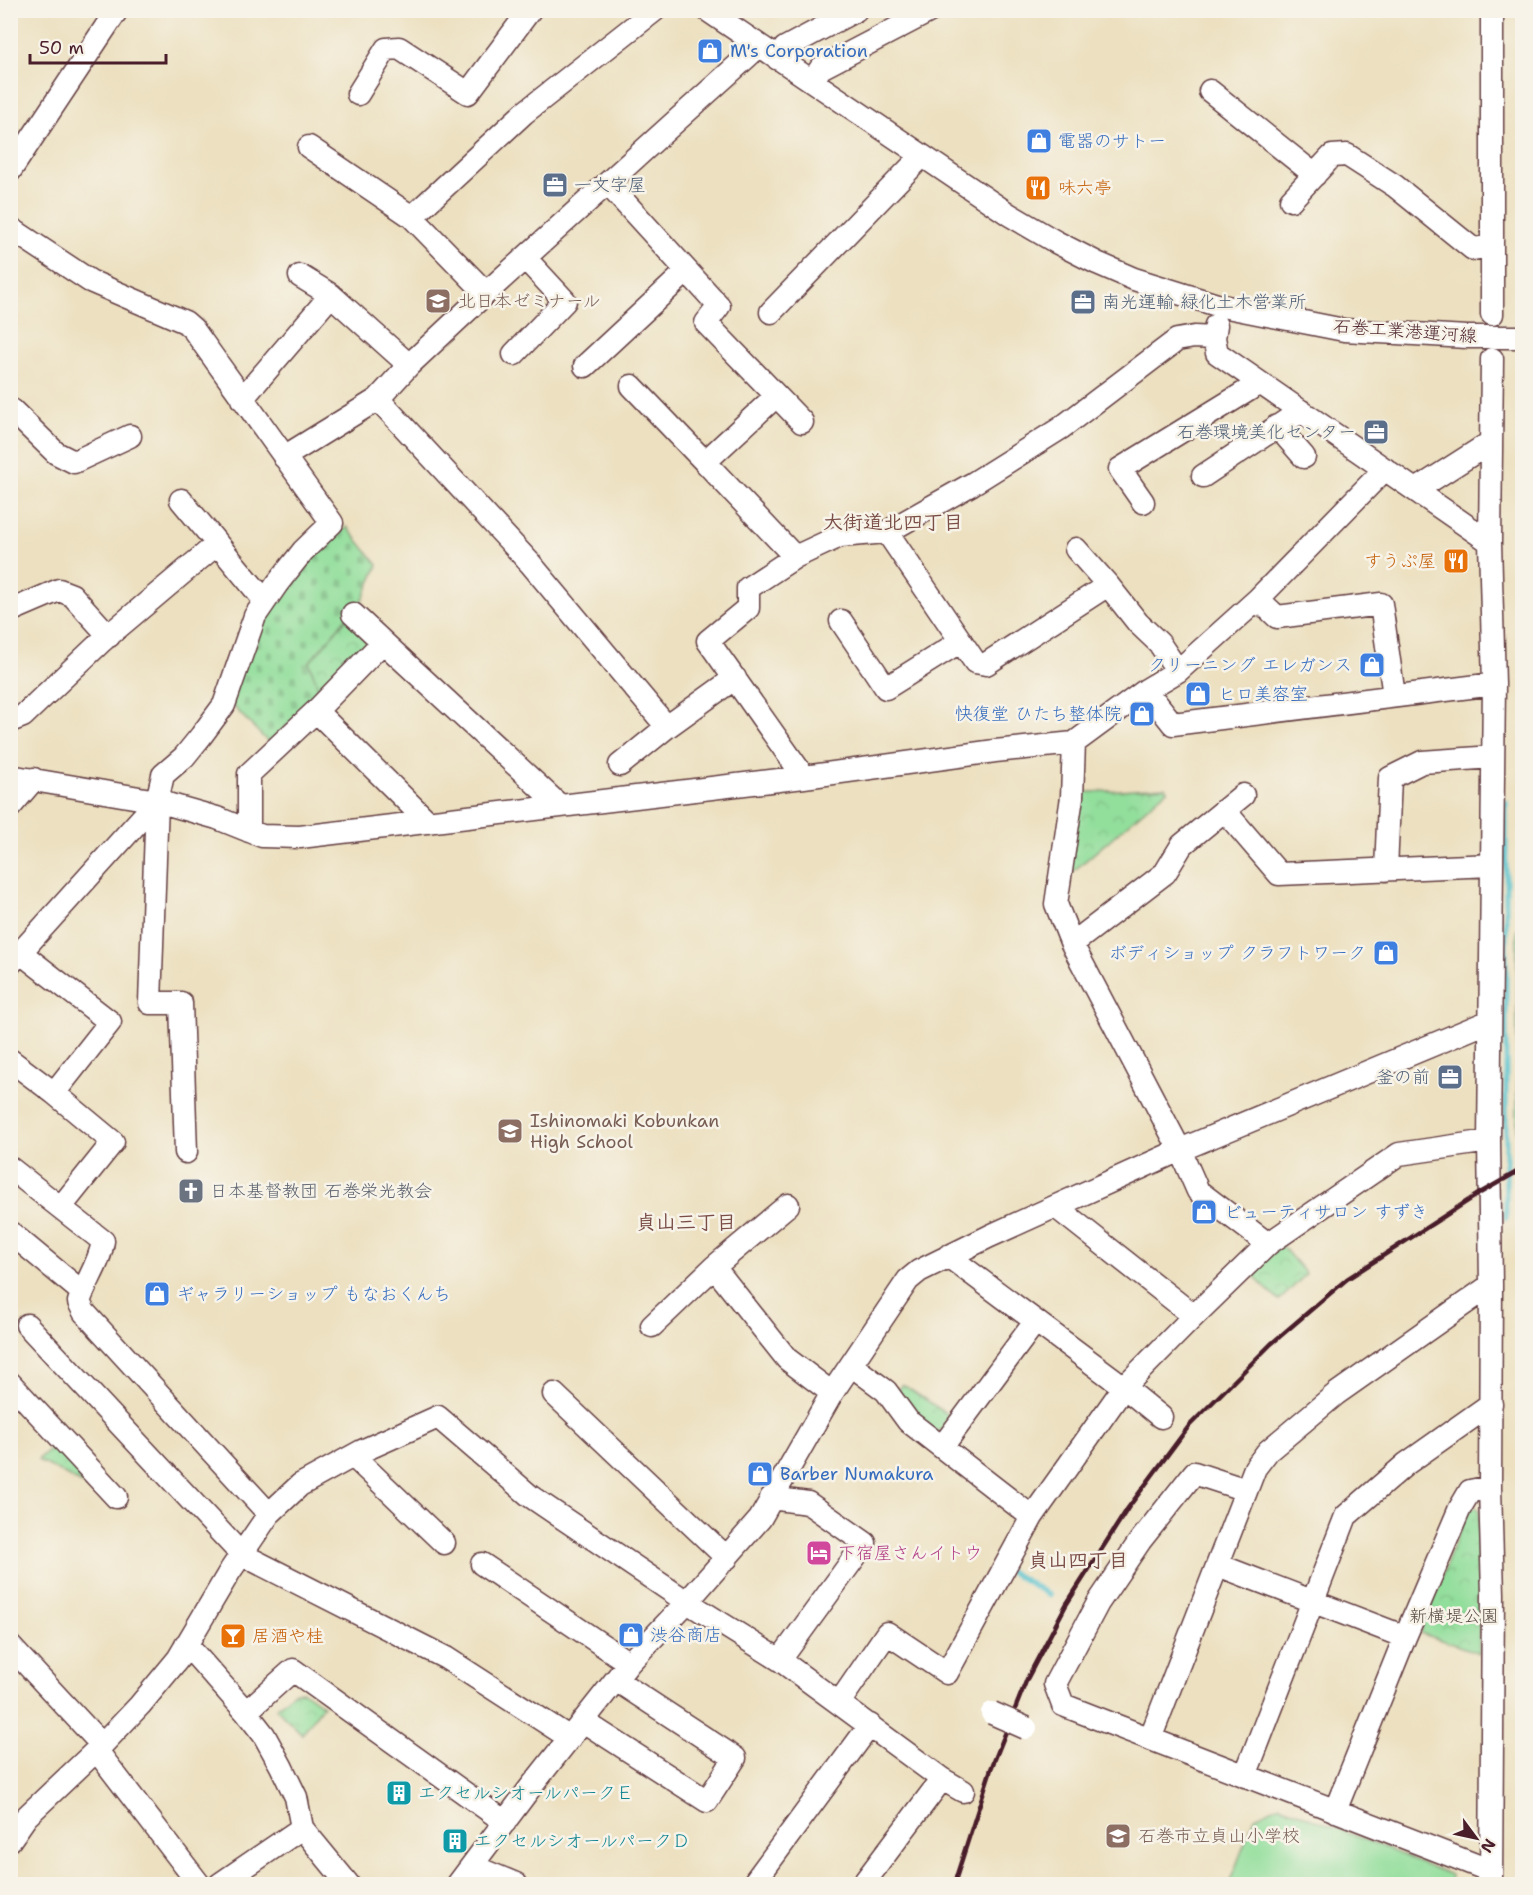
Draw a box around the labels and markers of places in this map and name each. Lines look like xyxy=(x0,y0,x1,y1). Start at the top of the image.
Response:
shop icon: M's Corporation xyxy=(695,36,725,66)
place label: M's Corporation xyxy=(730,39,868,63)
shop icon: 電器のサトー xyxy=(1024,126,1054,156)
place label: 電器のサトー xyxy=(1058,129,1166,153)
office icon: 一文字屋 xyxy=(540,170,570,200)
place label: 一文字屋 xyxy=(574,173,646,197)
restaurant icon: 味六亭 xyxy=(1023,173,1053,203)
place label: 味六亭 xyxy=(1058,176,1112,200)
school or university icon: 北日本ゼミナール xyxy=(423,286,453,316)
office icon: 南光運輸 緑化土木営業所 xyxy=(1068,287,1098,317)
place label: 北日本ゼミナール xyxy=(458,289,601,313)
place label: 南光運輸 緑化土木営業所 xyxy=(1102,290,1306,314)
office icon: 石巻環境美化センター xyxy=(1361,417,1391,447)
place label: 石巻環境美化センター xyxy=(1177,420,1356,444)
restaurant icon: すうぷ屋 xyxy=(1441,546,1471,576)
place label: すうぷ屋 xyxy=(1364,549,1436,573)
shop icon: クリーニング エレガンス xyxy=(1357,650,1387,680)
place label: クリーニング エレガンス xyxy=(1148,653,1352,677)
shop icon: ヒロ美容室 xyxy=(1183,679,1213,709)
place label: ヒロ美容室 xyxy=(1218,682,1308,706)
shop icon: 快復堂 ひたち整体院 xyxy=(1127,699,1157,729)
place label: 快復堂 ひたち整体院 xyxy=(955,702,1122,726)
shop icon: ボディショップ クラフトワーク xyxy=(1371,938,1401,968)
place label: ボディショップ クラフトワーク xyxy=(1109,941,1366,965)
office icon: 釜の前 xyxy=(1435,1062,1465,1092)
place label: 釜の前 xyxy=(1376,1065,1430,1089)
place label: Ishinomaki Kobunkan High School xyxy=(530,1109,719,1154)
school or university icon: Ishinomaki Kobunkan High School xyxy=(495,1116,525,1146)
church icon: 日本基督教団 石巻栄光教会 xyxy=(176,1176,206,1206)
place label: 日本基督教団 石巻栄光教会 xyxy=(210,1179,432,1203)
shop icon: ビューティサロン すずき xyxy=(1189,1197,1219,1227)
place label: ビューティサロン すずき xyxy=(1224,1200,1428,1224)
shop icon: ギャラリーショップ もなおくんち xyxy=(142,1279,172,1309)
place label: ギャラリーショップ もなおくんち xyxy=(176,1282,451,1306)
shop icon: Barber Numakura xyxy=(745,1459,775,1489)
place label: Barber Numakura xyxy=(780,1462,934,1486)
hotel icon: 下宿屋さんイトウ xyxy=(804,1538,834,1568)
place label: 下宿屋さんイトウ xyxy=(838,1541,982,1565)
shop icon: 渋谷商店 xyxy=(616,1620,646,1650)
bar icon: 居酒や桂 xyxy=(218,1621,248,1651)
place label: 渋谷商店 xyxy=(650,1623,722,1647)
place label: 居酒や桂 xyxy=(252,1624,324,1648)
building icon: エクセルシオールパークＥ xyxy=(384,1778,414,1808)
place label: エクセルシオールパークＥ xyxy=(418,1781,634,1805)
school or university icon: 石巻市立貞山小学校 xyxy=(1103,1821,1133,1851)
place label: 石巻市立貞山小学校 xyxy=(1138,1824,1300,1848)
building icon: エクセルシオールパークＤ xyxy=(440,1826,470,1856)
place label: エクセルシオールパークＤ xyxy=(474,1829,690,1853)

